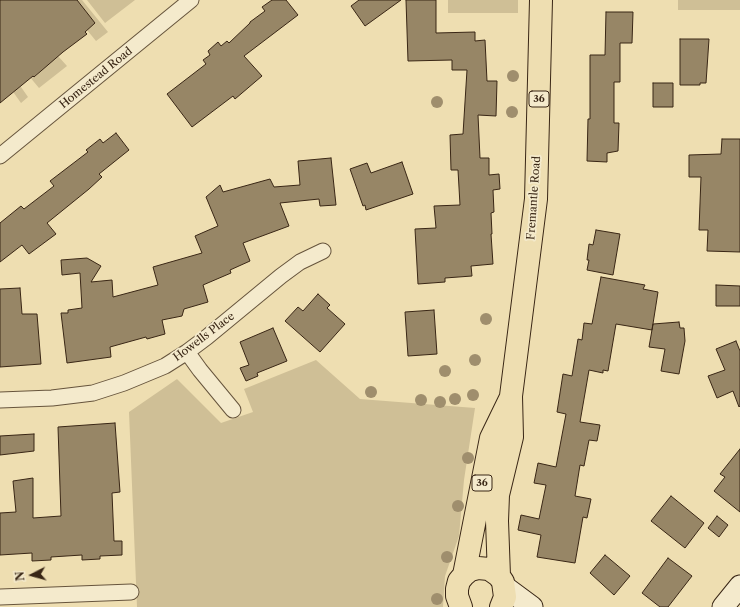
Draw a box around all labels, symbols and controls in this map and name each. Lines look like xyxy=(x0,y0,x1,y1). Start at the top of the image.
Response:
street label: Homestead Road xyxy=(57,45,135,111)
road number: 36 xyxy=(529,91,549,107)
street label: Fremantle Road xyxy=(524,156,544,240)
street label: Howells Place xyxy=(171,310,237,364)
road number: 36 xyxy=(472,475,492,491)
north arrow xyxy=(12,555,52,595)
text: N xyxy=(13,571,28,582)

